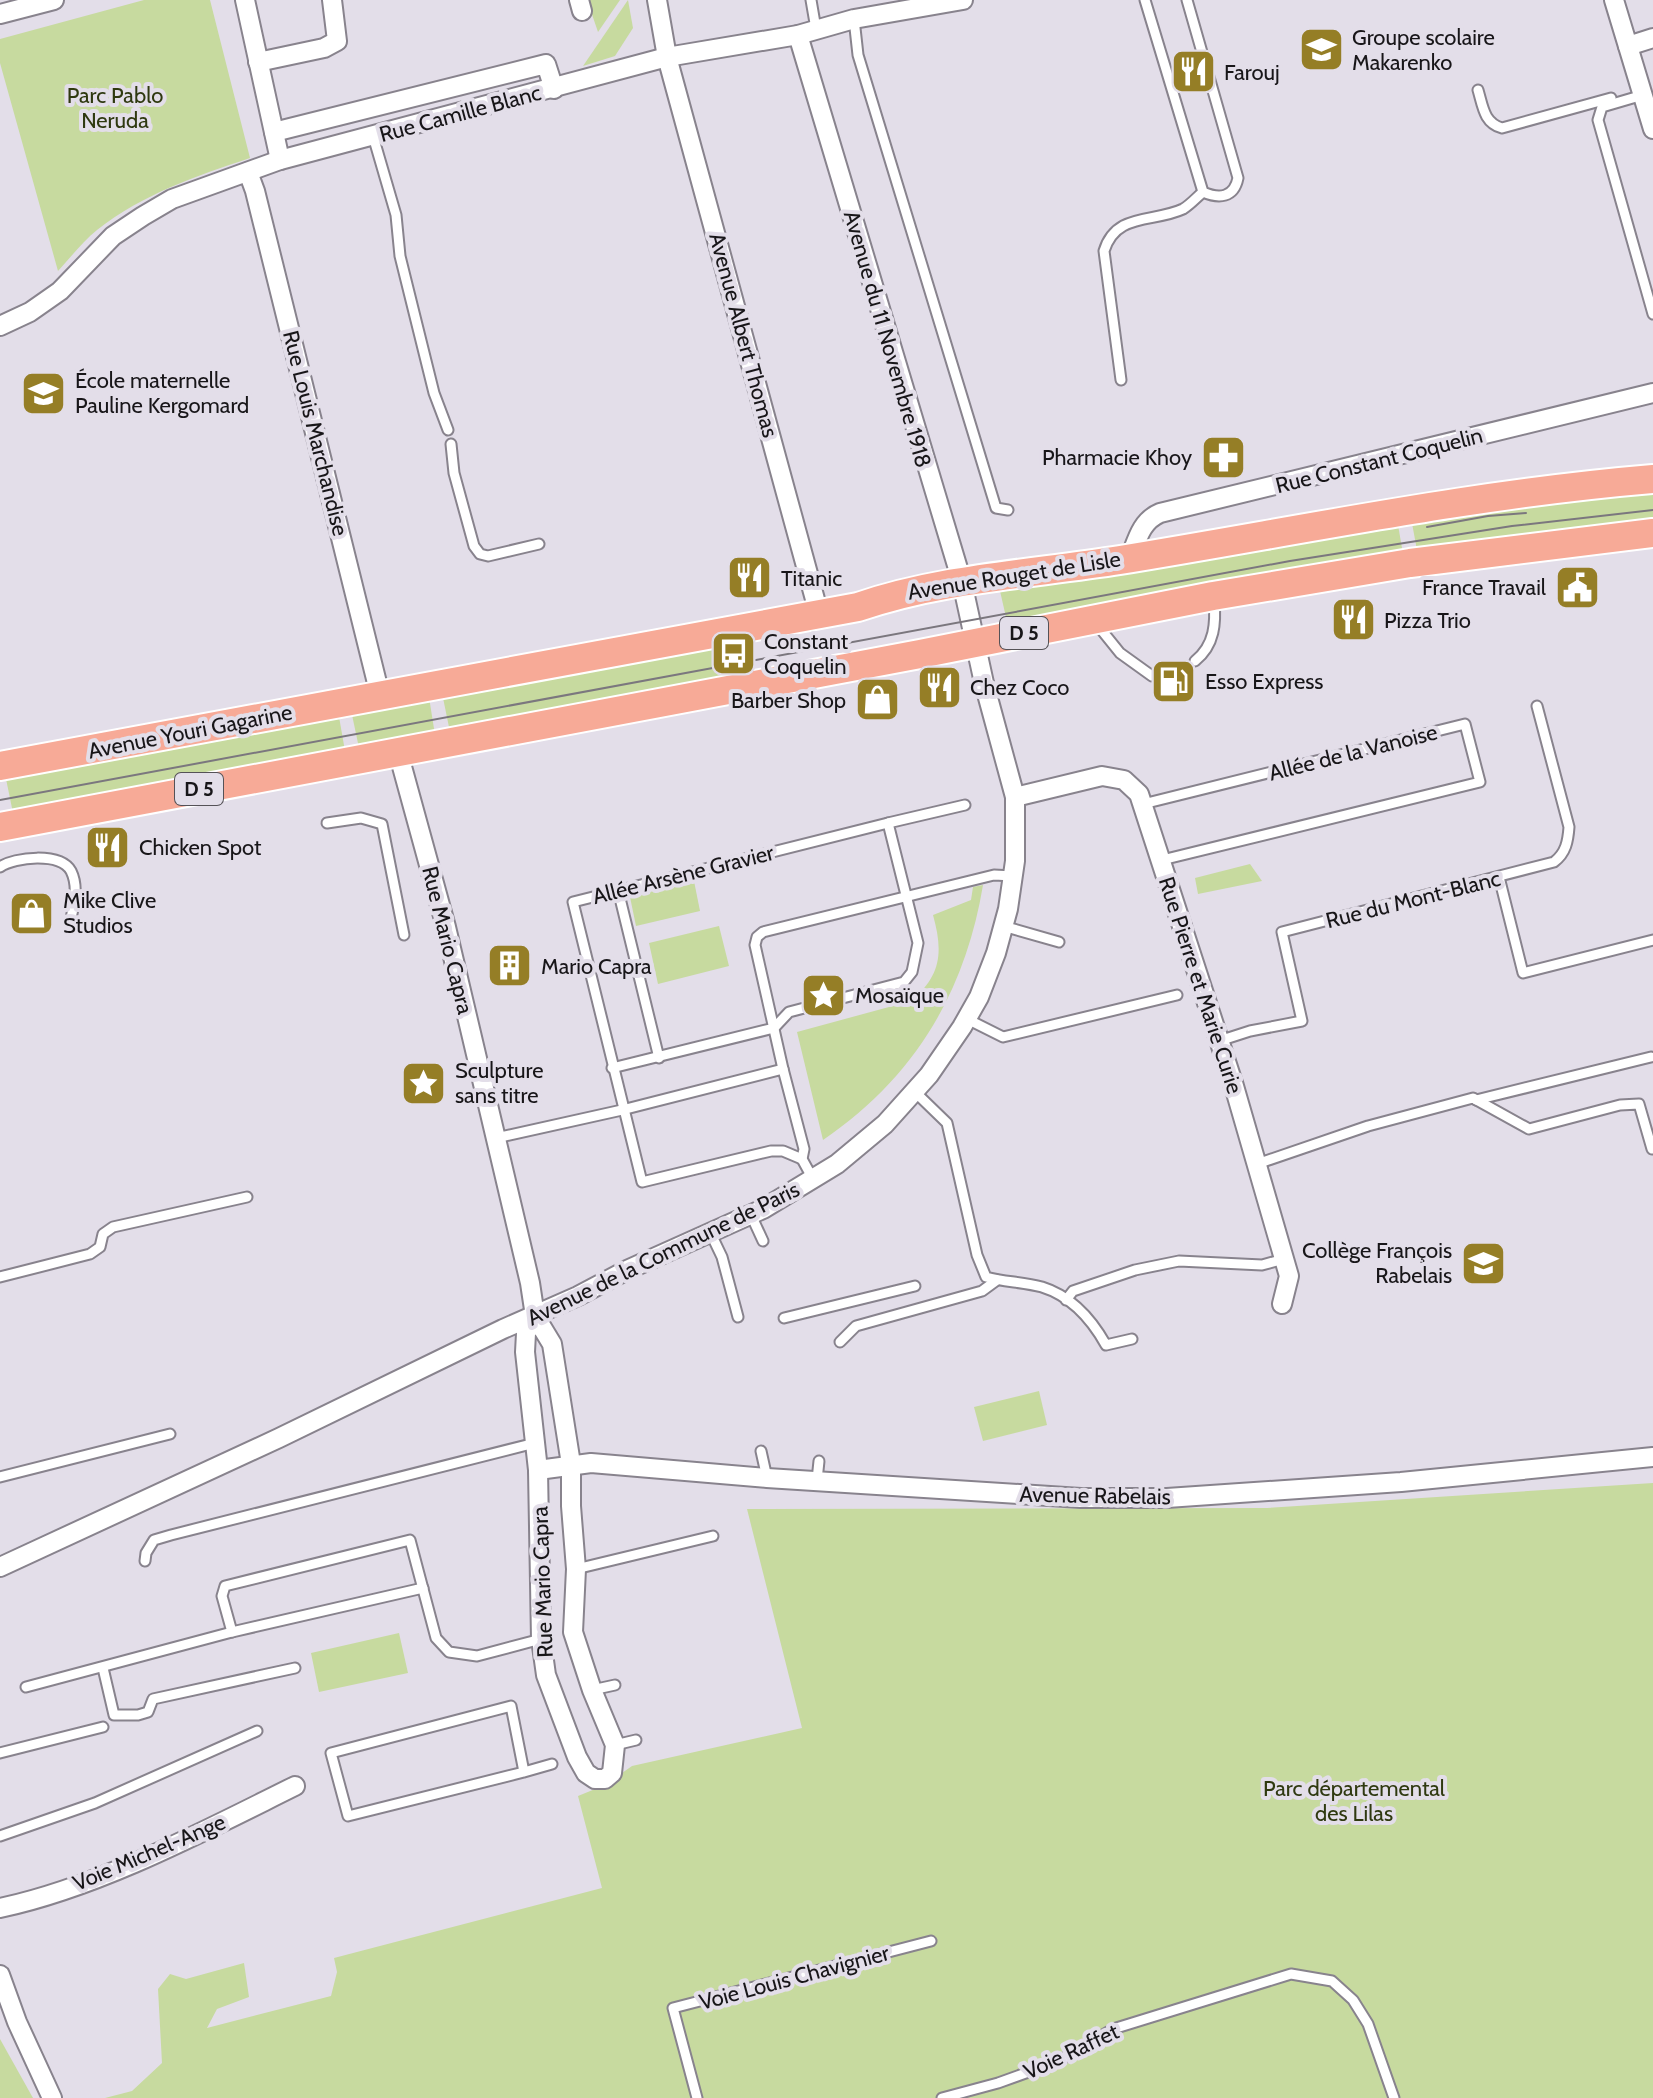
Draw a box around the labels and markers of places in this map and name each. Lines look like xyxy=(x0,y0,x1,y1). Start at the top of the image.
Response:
place label: Groupe scolaire Makarenko xyxy=(1352,24,1495,76)
school or university icon: Groupe scolaire Makarenko xyxy=(1297,26,1345,74)
restaurant icon: Farouj xyxy=(1169,48,1217,96)
place label: Farouj xyxy=(1224,59,1280,86)
place label: École maternelle Pauline Kergomard xyxy=(75,367,249,419)
school or university icon: École maternelle Pauline Kergomard xyxy=(20,369,68,417)
pharmacy icon: Pharmacie Khoy xyxy=(1199,433,1247,481)
place label: Pharmacie Khoy xyxy=(1042,444,1192,471)
restaurant icon: Titanic xyxy=(726,554,774,602)
public building icon: France Travail xyxy=(1553,563,1601,611)
place label: Titanic xyxy=(781,565,842,592)
place label: France Travail xyxy=(1422,574,1547,601)
restaurant icon: Pizza Trio xyxy=(1329,596,1377,644)
place label: Pizza Trio xyxy=(1384,607,1471,634)
place label: Constant Coquelin xyxy=(764,628,849,680)
bus stop icon: Constant Coquelin xyxy=(709,630,757,678)
fuel station icon: Esso Express xyxy=(1150,657,1198,705)
restaurant icon: Chez Coco xyxy=(915,663,963,711)
place label: Esso Express xyxy=(1205,668,1323,695)
place label: Chez Coco xyxy=(970,674,1069,701)
shop icon: Barber Shop xyxy=(853,676,901,724)
place label: Barber Shop xyxy=(731,687,846,714)
restaurant icon: Chicken Spot xyxy=(84,823,132,871)
place label: Chicken Spot xyxy=(139,834,262,861)
place label: Mike Clive Studios xyxy=(63,887,156,939)
shop icon: Mike Clive Studios xyxy=(8,889,56,937)
building icon: Mario Capra xyxy=(486,942,534,990)
place label: Mario Capra xyxy=(541,953,652,980)
place icon: Mosaïque xyxy=(800,971,848,1019)
place label: Mosaïque xyxy=(855,982,944,1009)
place label: Sculpture sans titre xyxy=(455,1057,544,1109)
place icon: Sculpture sans titre xyxy=(400,1059,448,1107)
place label: Collège François Rabelais xyxy=(1302,1237,1452,1289)
school or university icon: Collège François Rabelais xyxy=(1459,1239,1507,1287)

